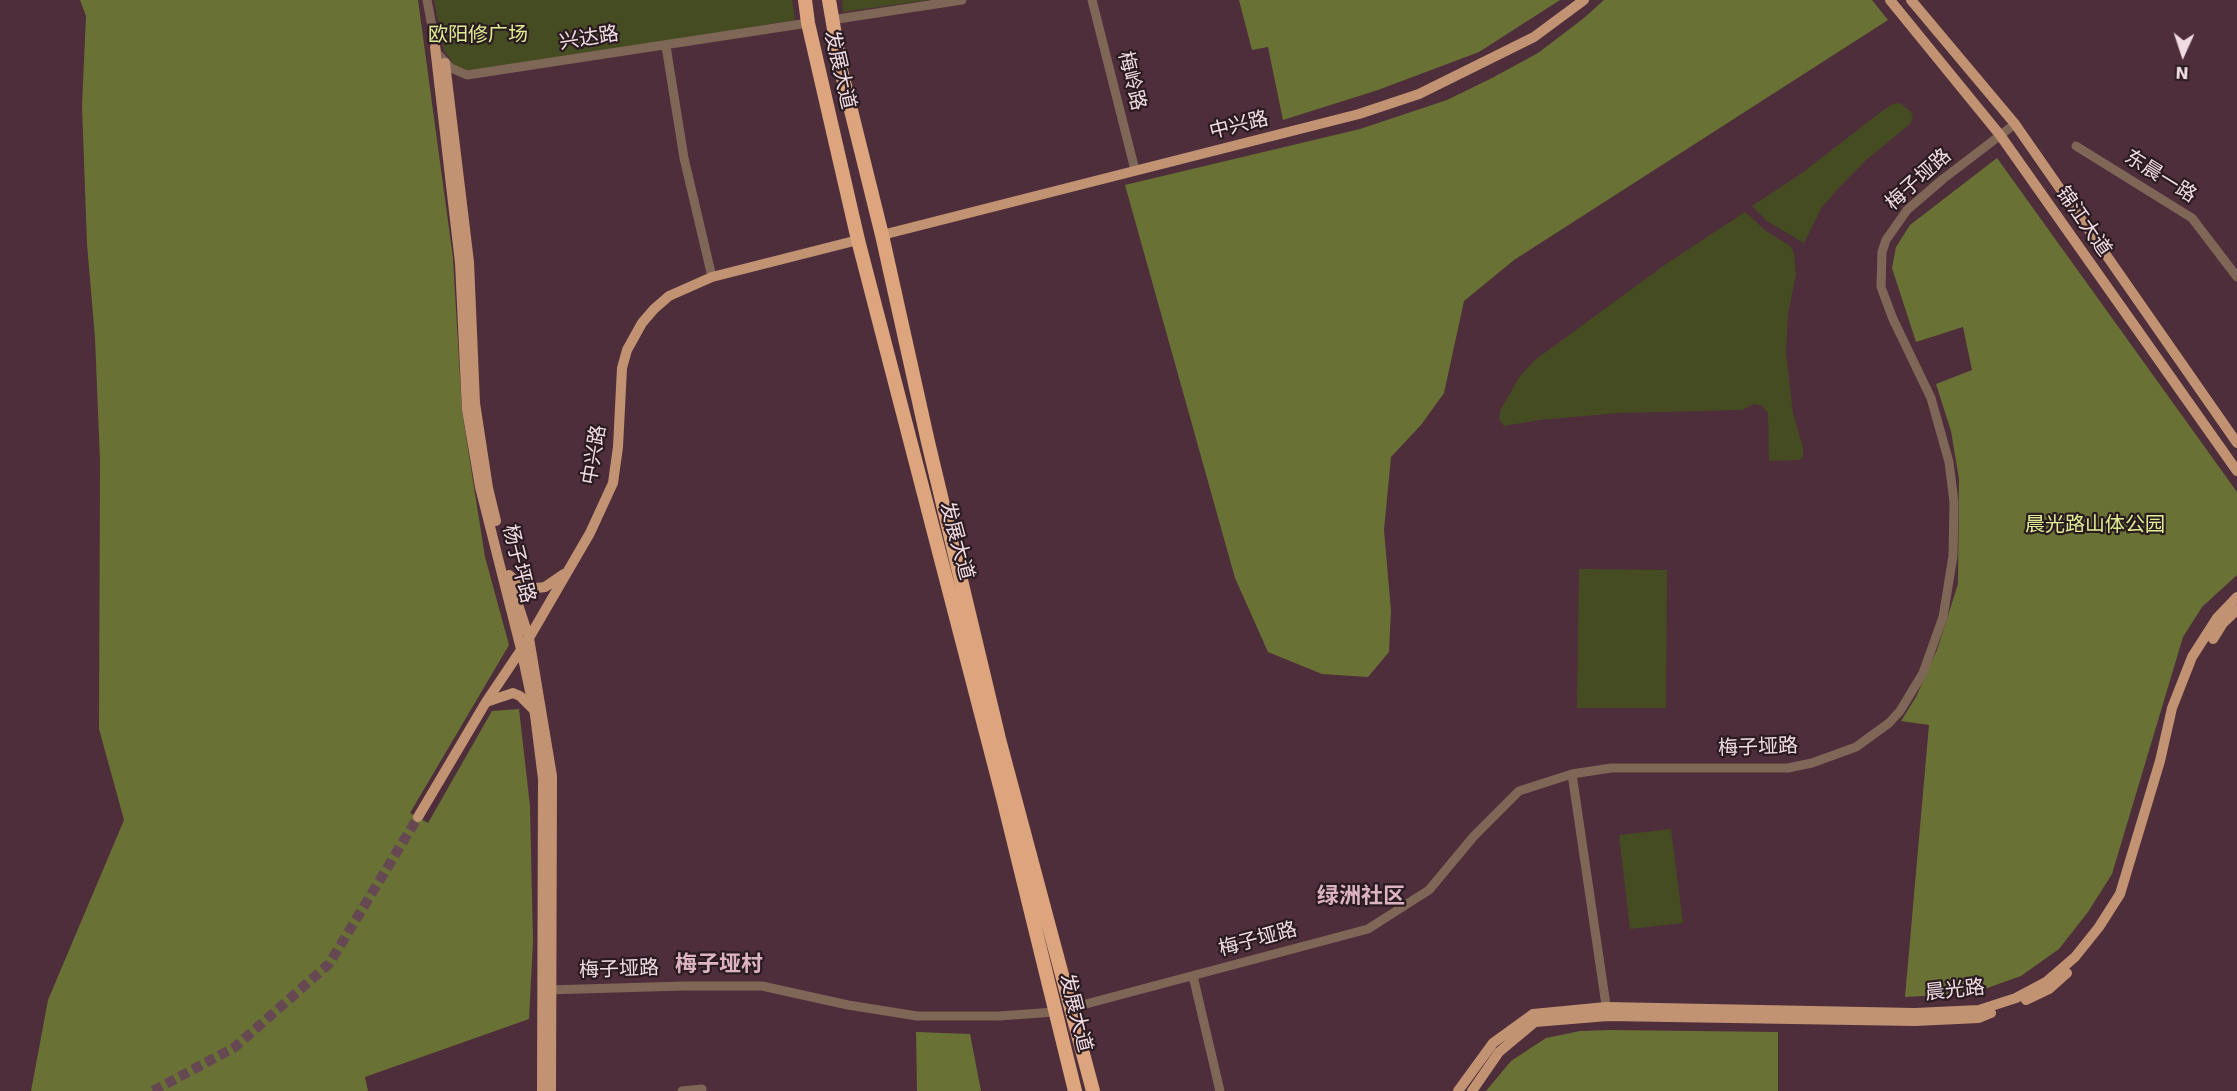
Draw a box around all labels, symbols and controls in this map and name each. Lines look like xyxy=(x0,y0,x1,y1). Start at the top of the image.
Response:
street label: 兴达路 xyxy=(557,22,621,56)
park label: 欧阳修广场 xyxy=(428,24,528,48)
north arrow xyxy=(2153,24,2213,84)
street label: 发展大道 xyxy=(818,28,860,112)
street label: 梅岭路 xyxy=(1112,49,1150,113)
text: N xyxy=(2175,63,2189,82)
street label: 中兴路 xyxy=(1207,107,1271,145)
street label: 梅子垭路 xyxy=(1881,144,1957,216)
street label: 东晨一路 xyxy=(2120,146,2200,208)
street label: 锦江大道 xyxy=(2050,182,2116,262)
street label: 中兴路 xyxy=(578,423,612,487)
street label: 发展大道 xyxy=(934,499,978,583)
park label: 晨光路山体公园 xyxy=(2025,514,2165,538)
street label: 杨子坪路 xyxy=(497,522,539,606)
street label: 梅子垭路 xyxy=(1718,735,1798,761)
district label: 绿洲社区 xyxy=(1317,884,1405,910)
street label: 梅子垭路 xyxy=(1216,918,1300,962)
district label: 梅子垭村 xyxy=(675,952,763,978)
street label: 梅子垭路 xyxy=(579,957,659,983)
street label: 发展大道 xyxy=(1054,971,1096,1055)
street label: 晨光路 xyxy=(1924,976,1986,1006)

